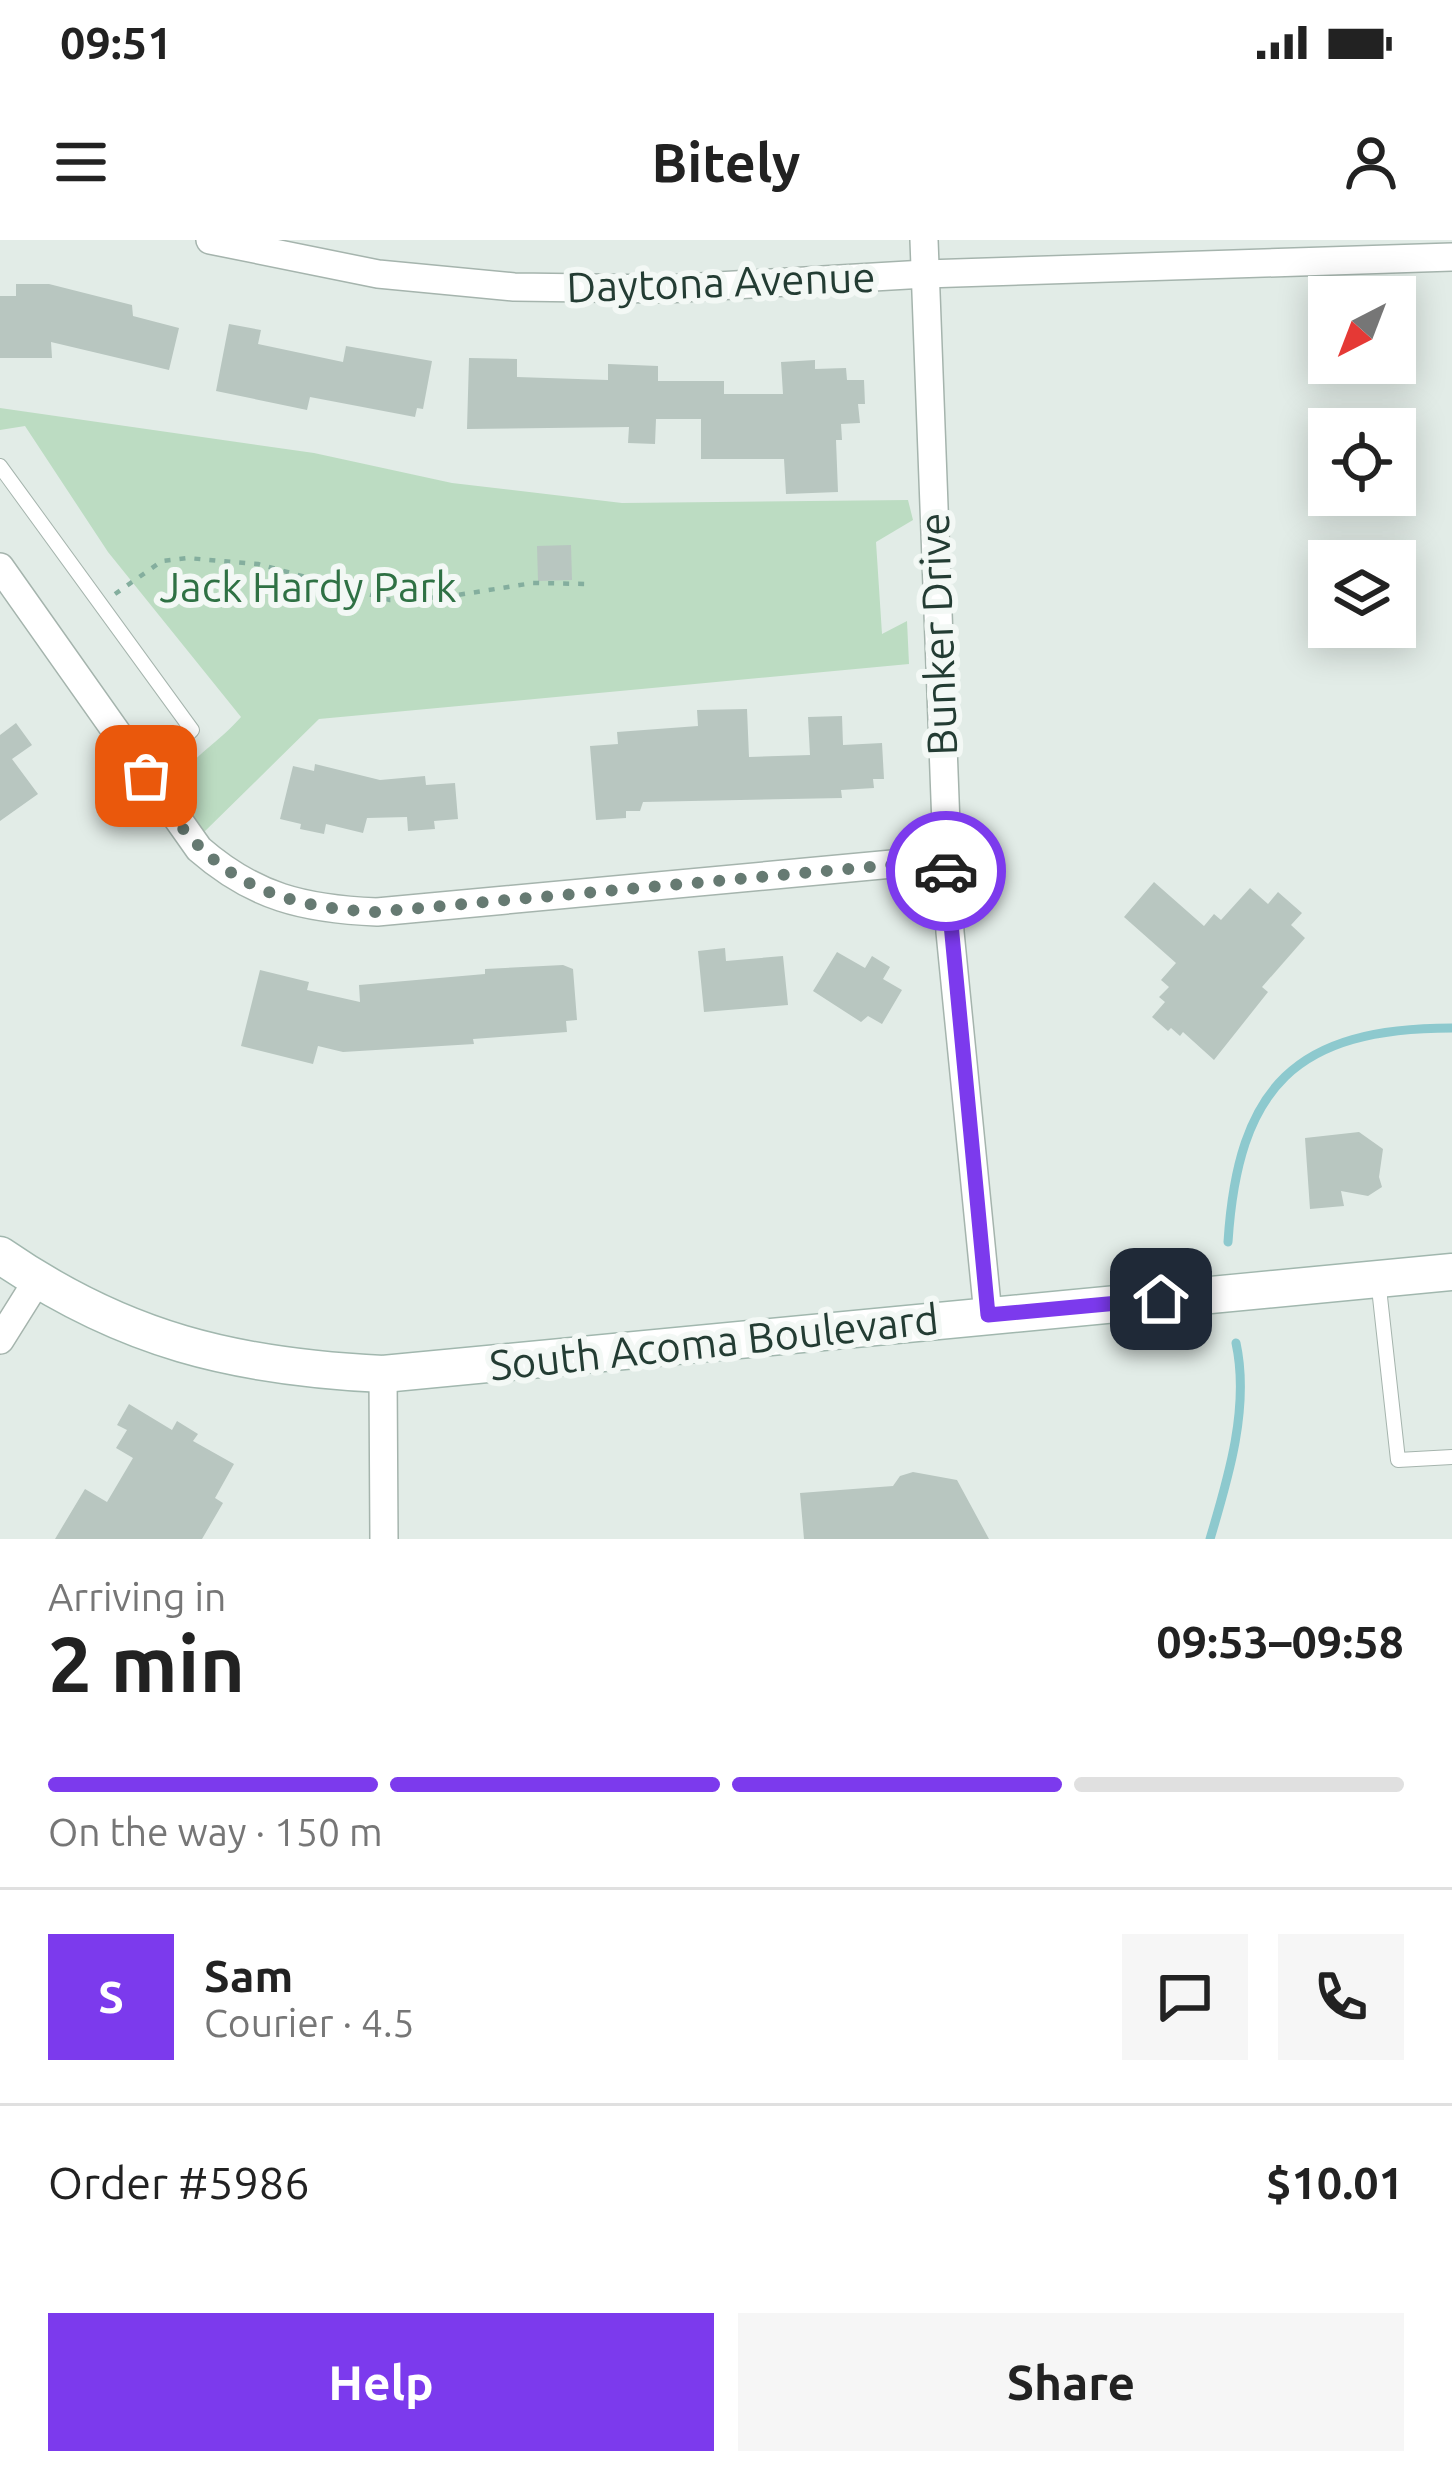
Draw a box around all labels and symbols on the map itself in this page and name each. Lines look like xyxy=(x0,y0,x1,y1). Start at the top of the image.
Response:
street label: Daytona Avenue xyxy=(566,253,876,310)
north arrow xyxy=(1308,276,1416,384)
street label: Bunker Drive xyxy=(910,512,965,756)
park label: Jack Hardy Park xyxy=(159,563,457,610)
pin xyxy=(95,725,197,827)
courier xyxy=(886,811,1006,931)
pin xyxy=(1110,1248,1212,1350)
street label: South Acoma Boulevard xyxy=(487,1295,941,1388)

